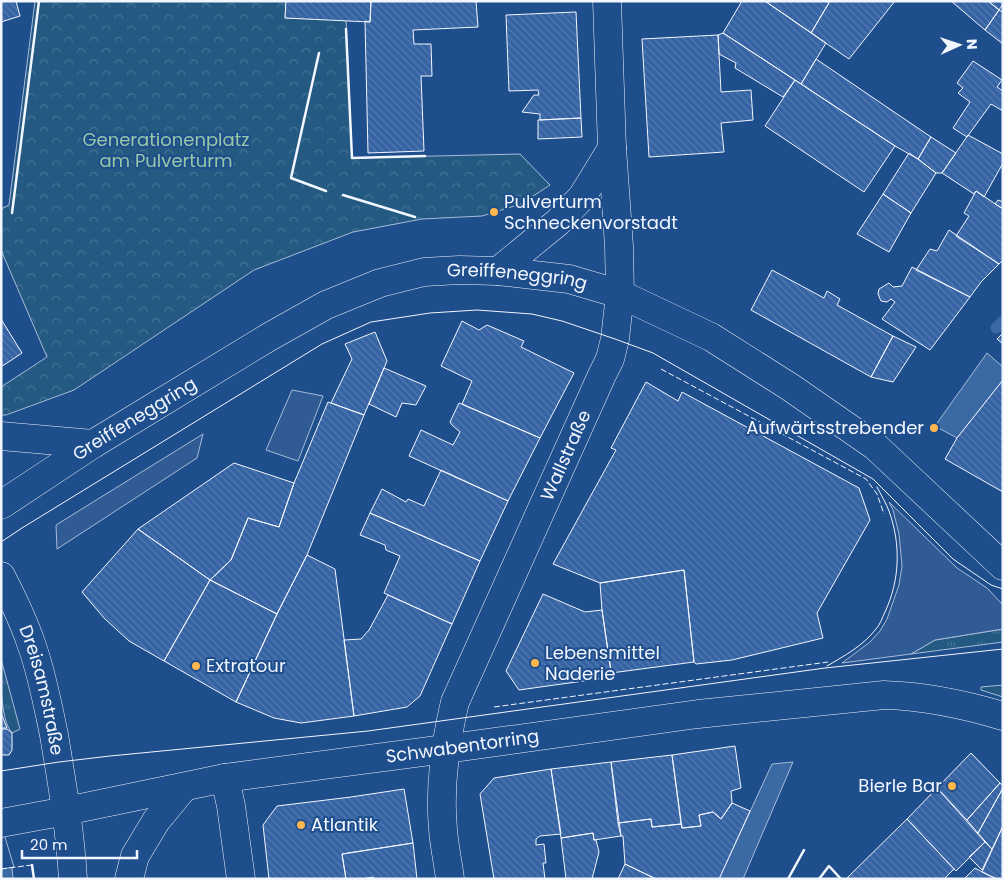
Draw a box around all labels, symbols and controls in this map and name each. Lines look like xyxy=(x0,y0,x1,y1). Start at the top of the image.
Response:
north arrow xyxy=(934,20,984,70)
text: N xyxy=(962,39,982,50)
park label: Generationenplatz am Pulverturm xyxy=(83,127,249,173)
place label: Pulverturm Schneckenvorstadt xyxy=(504,189,678,235)
marker: Pulverturm Schneckenvorstadt xyxy=(488,206,500,218)
street label: Greiffeneggring xyxy=(446,257,591,296)
street label: Greiffeneggring xyxy=(67,371,201,466)
street label: Wallstraße xyxy=(534,406,597,505)
place label: Aufwärtsstrebender xyxy=(746,415,924,440)
marker: Aufwärtsstrebender xyxy=(928,422,940,434)
street label: Dreisamstraße xyxy=(13,621,70,757)
place label: Lebensmittel Naderie xyxy=(545,640,660,686)
place label: Extratour xyxy=(206,653,286,678)
marker: Lebensmittel Naderie xyxy=(529,657,541,669)
marker: Extratour xyxy=(190,660,202,672)
street label: Schwabentorring xyxy=(384,723,541,769)
place label: Bierle Bar xyxy=(858,773,942,798)
marker: Bierle Bar xyxy=(946,780,958,792)
place label: Atlantik xyxy=(311,812,379,837)
marker: Atlantik xyxy=(295,819,307,831)
scale bar xyxy=(22,828,138,860)
text: 20 m xyxy=(30,834,68,855)

